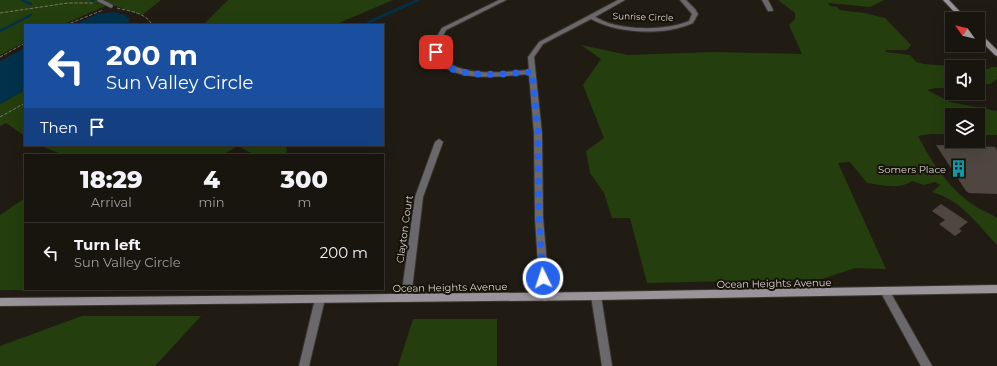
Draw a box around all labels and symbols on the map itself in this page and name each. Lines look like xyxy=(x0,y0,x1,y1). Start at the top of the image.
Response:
street label: Sunrise Circle xyxy=(612,10,674,23)
north arrow xyxy=(945,12,985,52)
pin xyxy=(419,35,453,69)
building icon: Somers Place xyxy=(949,159,969,179)
place label: Somers Place xyxy=(878,163,946,176)
street label: Clayton Court xyxy=(393,194,416,264)
position arrow xyxy=(522,257,564,299)
street label: Ocean Heights Avenue xyxy=(716,276,832,291)
street label: Ocean Heights Avenue xyxy=(392,280,508,295)

